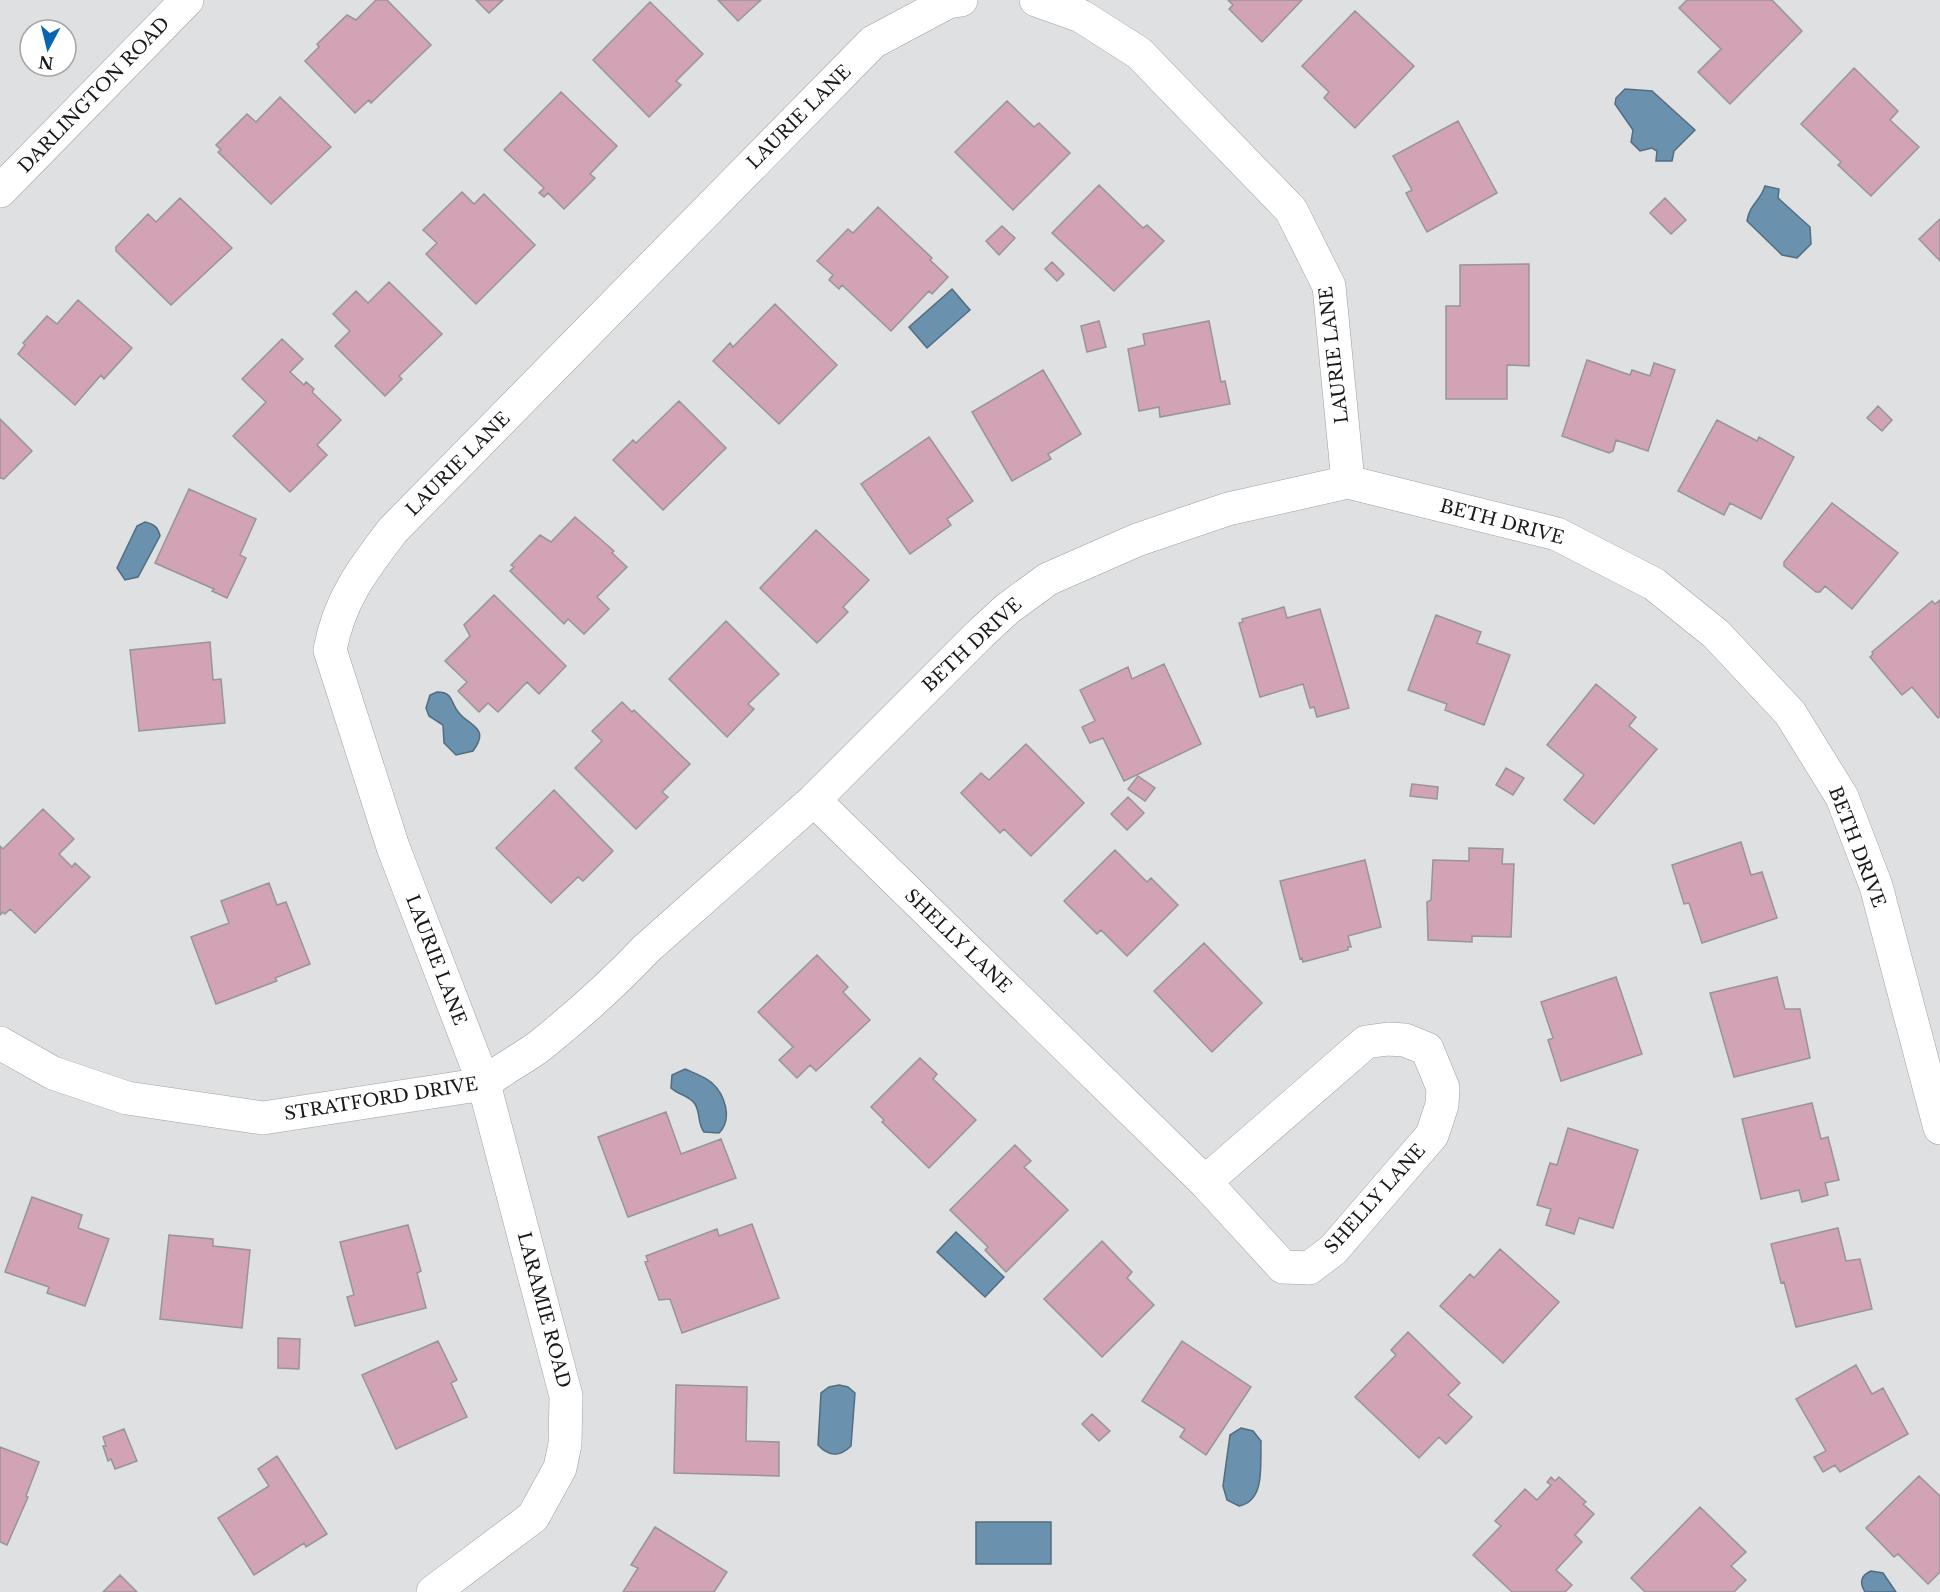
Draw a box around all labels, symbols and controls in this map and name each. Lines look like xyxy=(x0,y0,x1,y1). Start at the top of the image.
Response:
street label: DARLINGTON ROAD xyxy=(14,13,174,177)
north arrow xyxy=(18,18,78,78)
street label: LAURIE LANE xyxy=(742,60,856,174)
street label: LAURIE LANE xyxy=(1315,285,1353,425)
street label: LAURIE LANE xyxy=(401,407,515,521)
street label: BETH DRIVE xyxy=(1438,495,1566,549)
street label: BETH DRIVE xyxy=(918,593,1026,697)
street label: BETH DRIVE xyxy=(1824,784,1890,910)
street label: SHELLY LANE xyxy=(900,884,1016,998)
street label: LAURIE LANE xyxy=(401,892,471,1028)
street label: STRATFORD DRIVE xyxy=(283,1073,479,1125)
street label: SHELLY LANE xyxy=(1320,1140,1430,1258)
street label: LARAMIE ROAD xyxy=(513,1230,575,1390)

